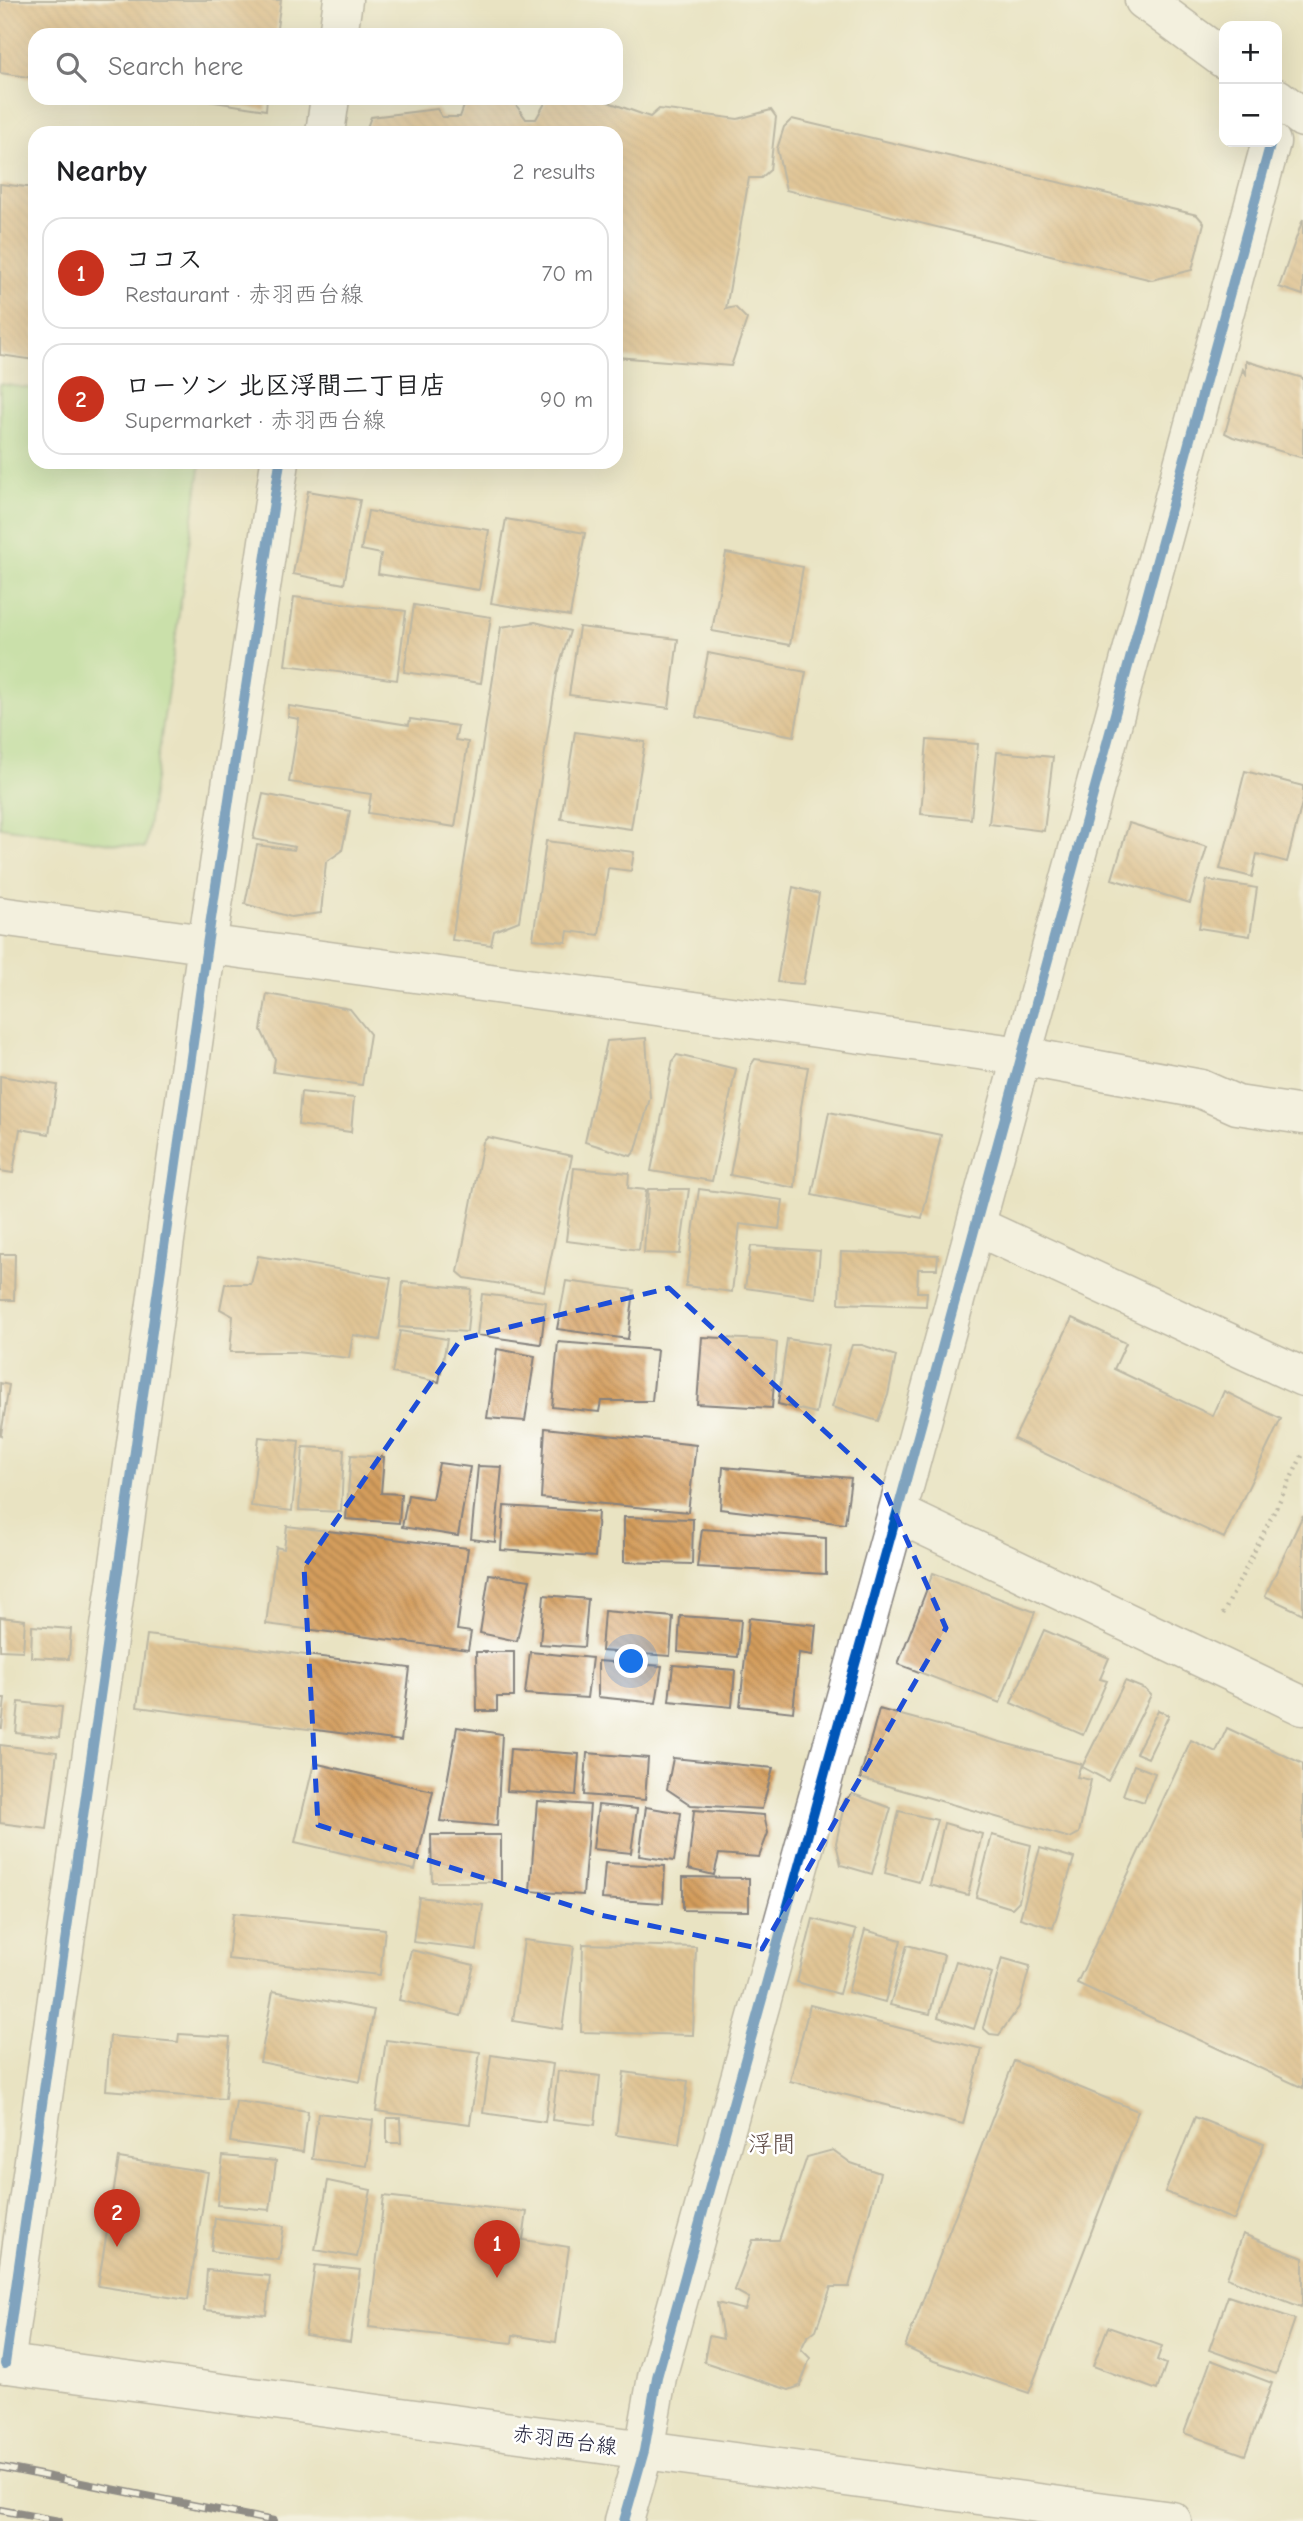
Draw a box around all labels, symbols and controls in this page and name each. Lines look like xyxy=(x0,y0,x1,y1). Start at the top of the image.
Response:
map controls xyxy=(1219,21,1282,147)
button: + xyxy=(1219,21,1282,84)
search box xyxy=(28,28,623,105)
icon: search xyxy=(52,48,90,86)
text: Search here xyxy=(108,52,243,82)
button: − xyxy=(1219,84,1282,147)
text: Nearby xyxy=(56,154,147,189)
text: 2 results xyxy=(513,158,595,185)
text: ココス xyxy=(125,245,203,275)
text: 1 xyxy=(76,260,86,287)
text: 70 m xyxy=(541,260,593,287)
text: Restaurant · 赤羽西台線 xyxy=(125,281,363,308)
text: ローソン 北区浮間二丁目店 xyxy=(125,371,446,401)
text: 2 xyxy=(75,386,87,413)
text: 90 m xyxy=(540,386,593,413)
text: Supermarket · 赤羽西台線 xyxy=(125,407,386,434)
your location xyxy=(614,1644,648,1678)
district label: 浮間 xyxy=(748,2130,796,2158)
pin: 2 xyxy=(94,2189,140,2247)
pin: 1 xyxy=(474,2220,520,2278)
street label: 赤羽西台線 xyxy=(511,2421,619,2459)

